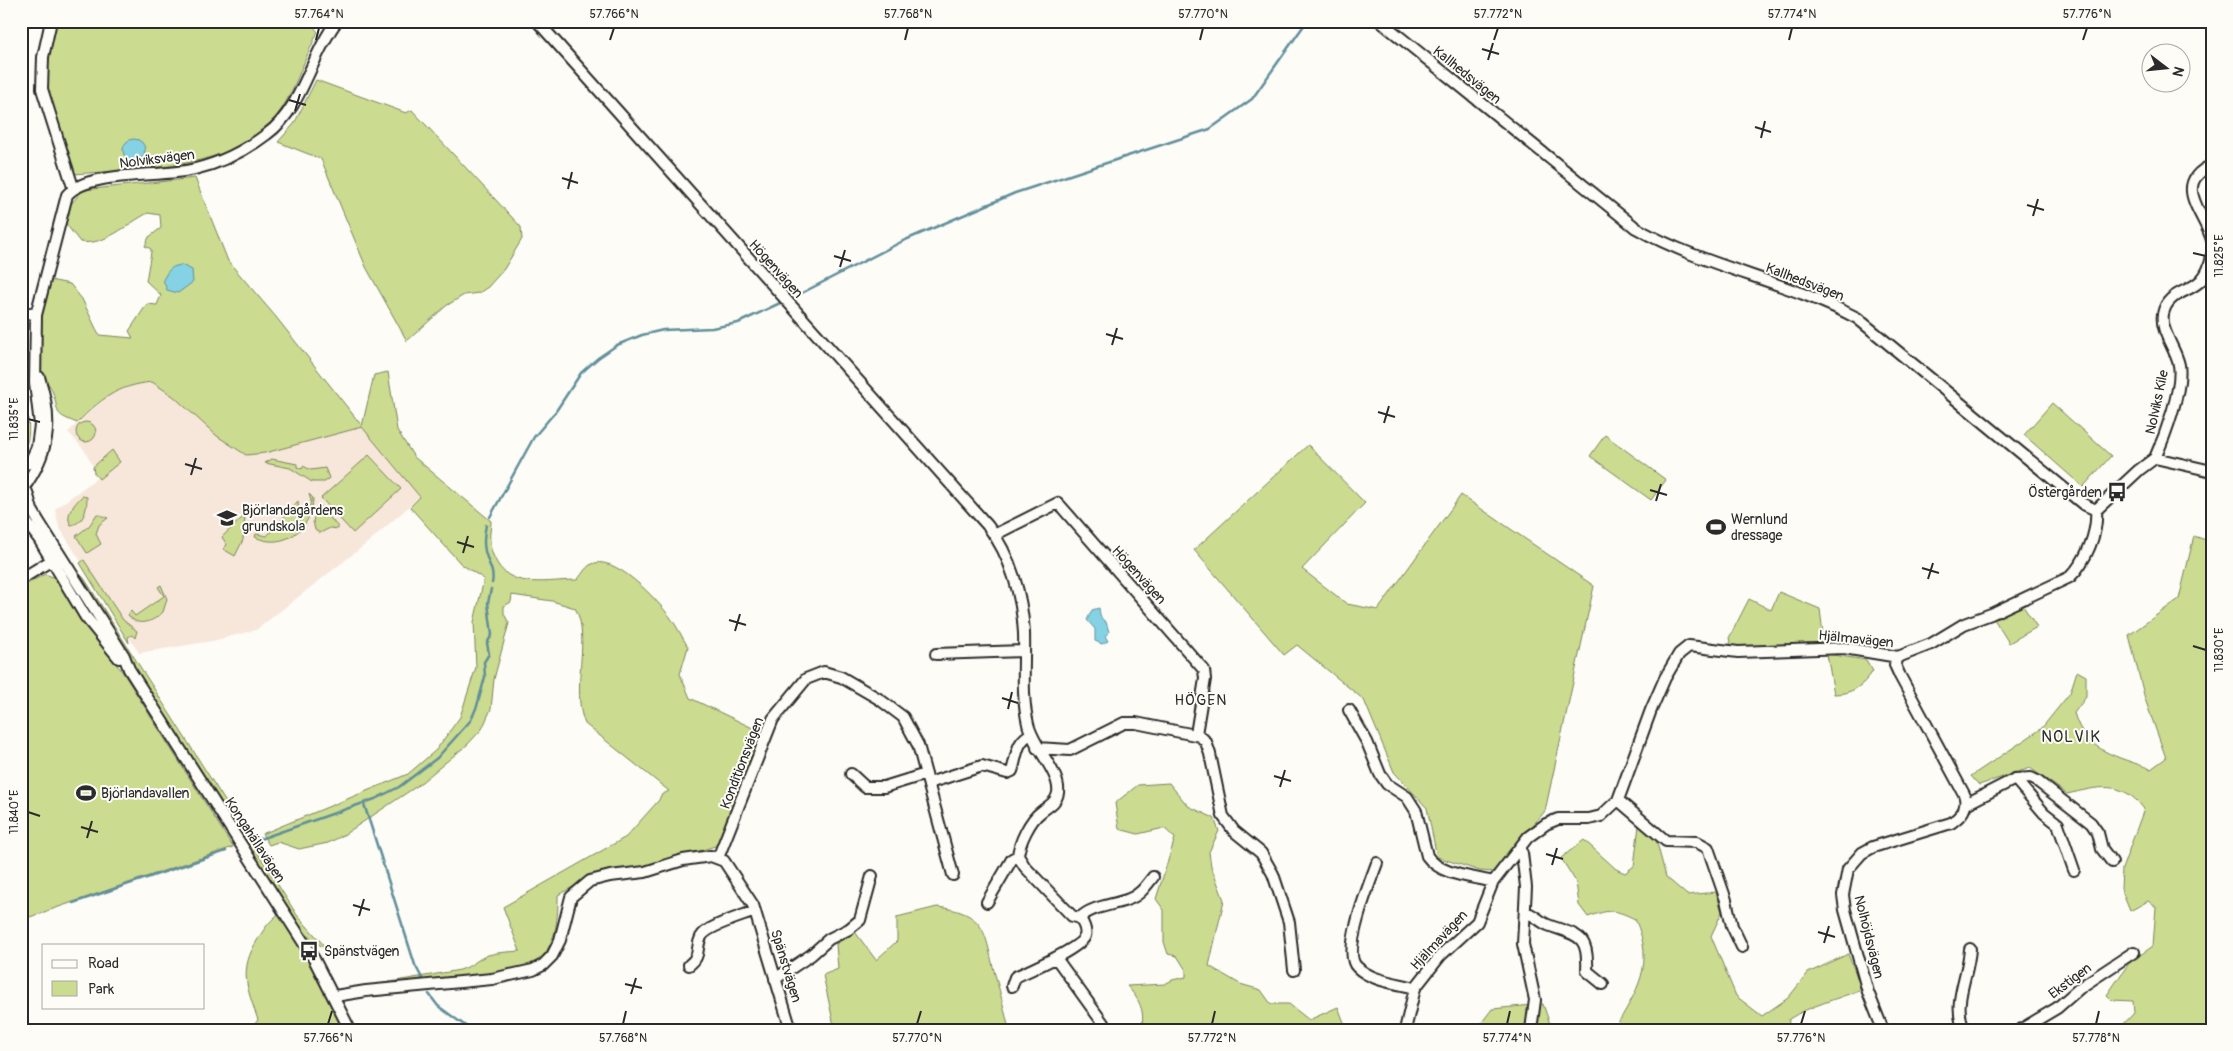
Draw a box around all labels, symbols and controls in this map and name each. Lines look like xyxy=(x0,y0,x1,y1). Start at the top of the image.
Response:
text: 57.764°N xyxy=(294,7,344,22)
text: 57.766°N xyxy=(589,7,639,22)
text: 57.768°N xyxy=(884,7,932,22)
text: 57.770°N xyxy=(1178,7,1228,22)
text: 57.772°N xyxy=(1474,7,1522,22)
text: 57.774°N xyxy=(1768,7,1816,22)
text: 57.776°N xyxy=(2063,7,2111,22)
street label: Kallhedsvägen xyxy=(1429,42,1505,108)
north arrow xyxy=(2140,42,2190,92)
text: N xyxy=(2169,65,2187,78)
street label: Nolviksvägen xyxy=(118,146,196,172)
text: 11.825°E xyxy=(2212,235,2227,277)
street label: Högenvägen xyxy=(745,236,807,302)
street label: Kallhedsvägen xyxy=(1763,259,1847,305)
street label: Nolviks Kile xyxy=(2142,368,2172,436)
text: 11.835°E xyxy=(7,398,22,440)
bus stop icon: Östergården xyxy=(2106,481,2128,503)
place label: Östergården xyxy=(2028,483,2102,501)
place label: Björlandagårdens grundskola xyxy=(242,502,344,535)
school or university icon: Björlandagårdens grundskola xyxy=(216,507,238,529)
place label: Wernlund dressage xyxy=(1731,511,1788,544)
sports icon: Wernlund dressage xyxy=(1705,516,1727,538)
street label: Högenvägen xyxy=(1108,542,1170,608)
street label: Hjälmavägen xyxy=(1818,627,1895,651)
text: 11.830°E xyxy=(2212,628,2227,672)
district label: HÖGEN xyxy=(1175,691,1227,710)
street label: Konditionsvägen xyxy=(717,715,767,811)
district label: NOLVIK xyxy=(2041,727,2101,747)
sports icon: Björlandavallen xyxy=(75,782,97,804)
place label: Björlandavallen xyxy=(101,785,190,802)
text: 11.840°E xyxy=(7,790,22,834)
street label: Kongahällavägen xyxy=(221,794,289,886)
street label: Nolhöjdsvägen xyxy=(1850,893,1888,981)
street label: Hjälmavägen xyxy=(1407,907,1471,973)
street label: Spänstvägen xyxy=(767,927,805,1005)
bus stop icon: Spänstvägen xyxy=(298,940,320,962)
place label: Spänstvägen xyxy=(324,943,400,960)
legend xyxy=(42,944,205,1008)
text: Road xyxy=(88,954,119,973)
street label: Ekstigen xyxy=(2045,959,2095,1003)
text: Park xyxy=(88,980,115,999)
text: 57.766°N xyxy=(303,1031,353,1046)
text: 57.768°N xyxy=(599,1031,647,1046)
text: 57.770°N xyxy=(892,1031,942,1046)
text: 57.772°N xyxy=(1188,1031,1236,1046)
text: 57.774°N xyxy=(1483,1031,1531,1046)
text: 57.776°N xyxy=(1777,1031,1825,1046)
text: 57.778°N xyxy=(2072,1031,2120,1046)

